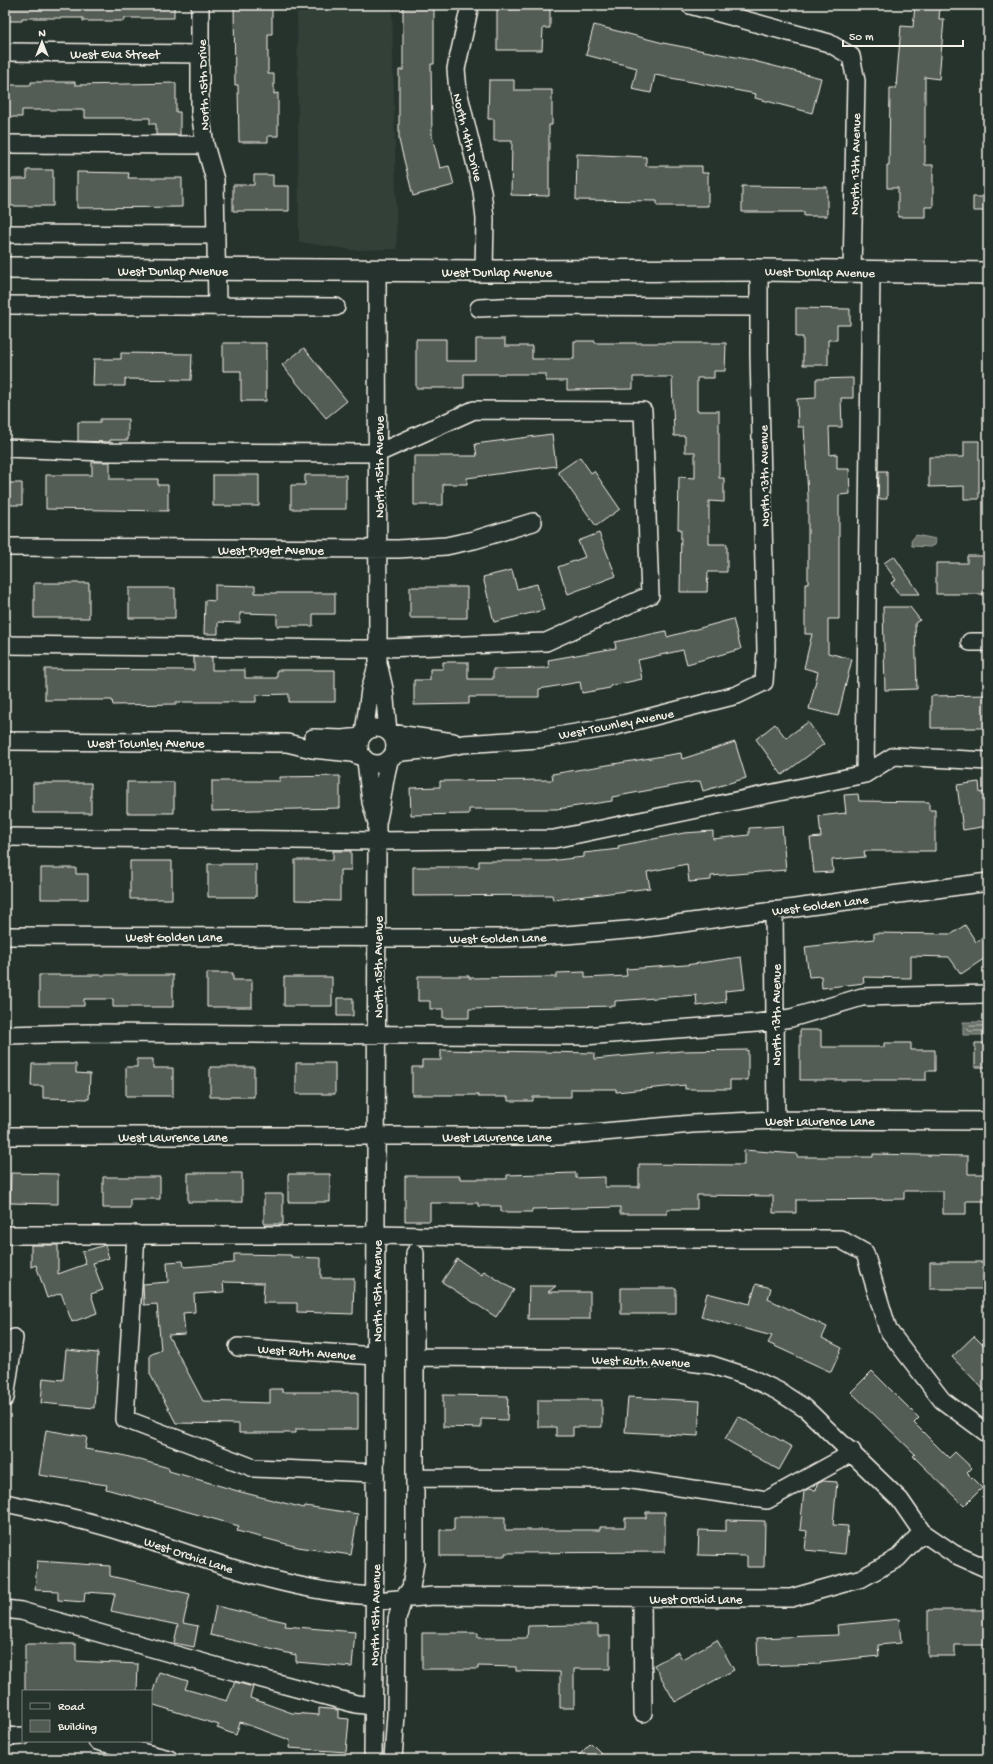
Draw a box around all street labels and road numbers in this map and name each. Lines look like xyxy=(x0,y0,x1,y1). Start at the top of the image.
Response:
street label: North 15th Drive xyxy=(195,39,214,131)
street label: West Eva Street xyxy=(70,48,162,63)
street label: North 14th Drive xyxy=(448,92,485,184)
street label: North 13th Avenue xyxy=(848,113,865,215)
street label: West Dunlap Avenue xyxy=(118,265,228,280)
street label: West Dunlap Avenue xyxy=(765,265,876,282)
street label: West Dunlap Avenue xyxy=(442,266,552,281)
street label: North 15th Avenue xyxy=(373,416,388,518)
street label: North 13th Avenue xyxy=(757,425,774,527)
street label: West Puget Avenue xyxy=(218,544,324,559)
street label: West Townley Avenue xyxy=(558,707,676,744)
street label: West Townley Avenue xyxy=(87,737,205,752)
street label: West Golden Lane xyxy=(771,893,870,920)
street label: North 15th Avenue xyxy=(372,916,387,1018)
street label: West Golden Lane xyxy=(125,931,223,946)
street label: West Golden Lane xyxy=(449,931,547,948)
street label: North 13th Avenue xyxy=(770,964,785,1066)
street label: West Lawrence Lane xyxy=(765,1115,875,1130)
street label: West Lawrence Lane xyxy=(118,1131,228,1146)
street label: West Lawrence Lane xyxy=(442,1131,552,1146)
street label: North 15th Avenue xyxy=(371,1240,386,1342)
street label: West Ruth Avenue xyxy=(257,1343,357,1364)
street label: West Ruth Avenue xyxy=(592,1353,691,1372)
street label: West Orchid Lane xyxy=(142,1535,235,1578)
street label: North 15th Avenue xyxy=(368,1564,385,1666)
street label: West Orchid Lane xyxy=(649,1593,743,1608)

